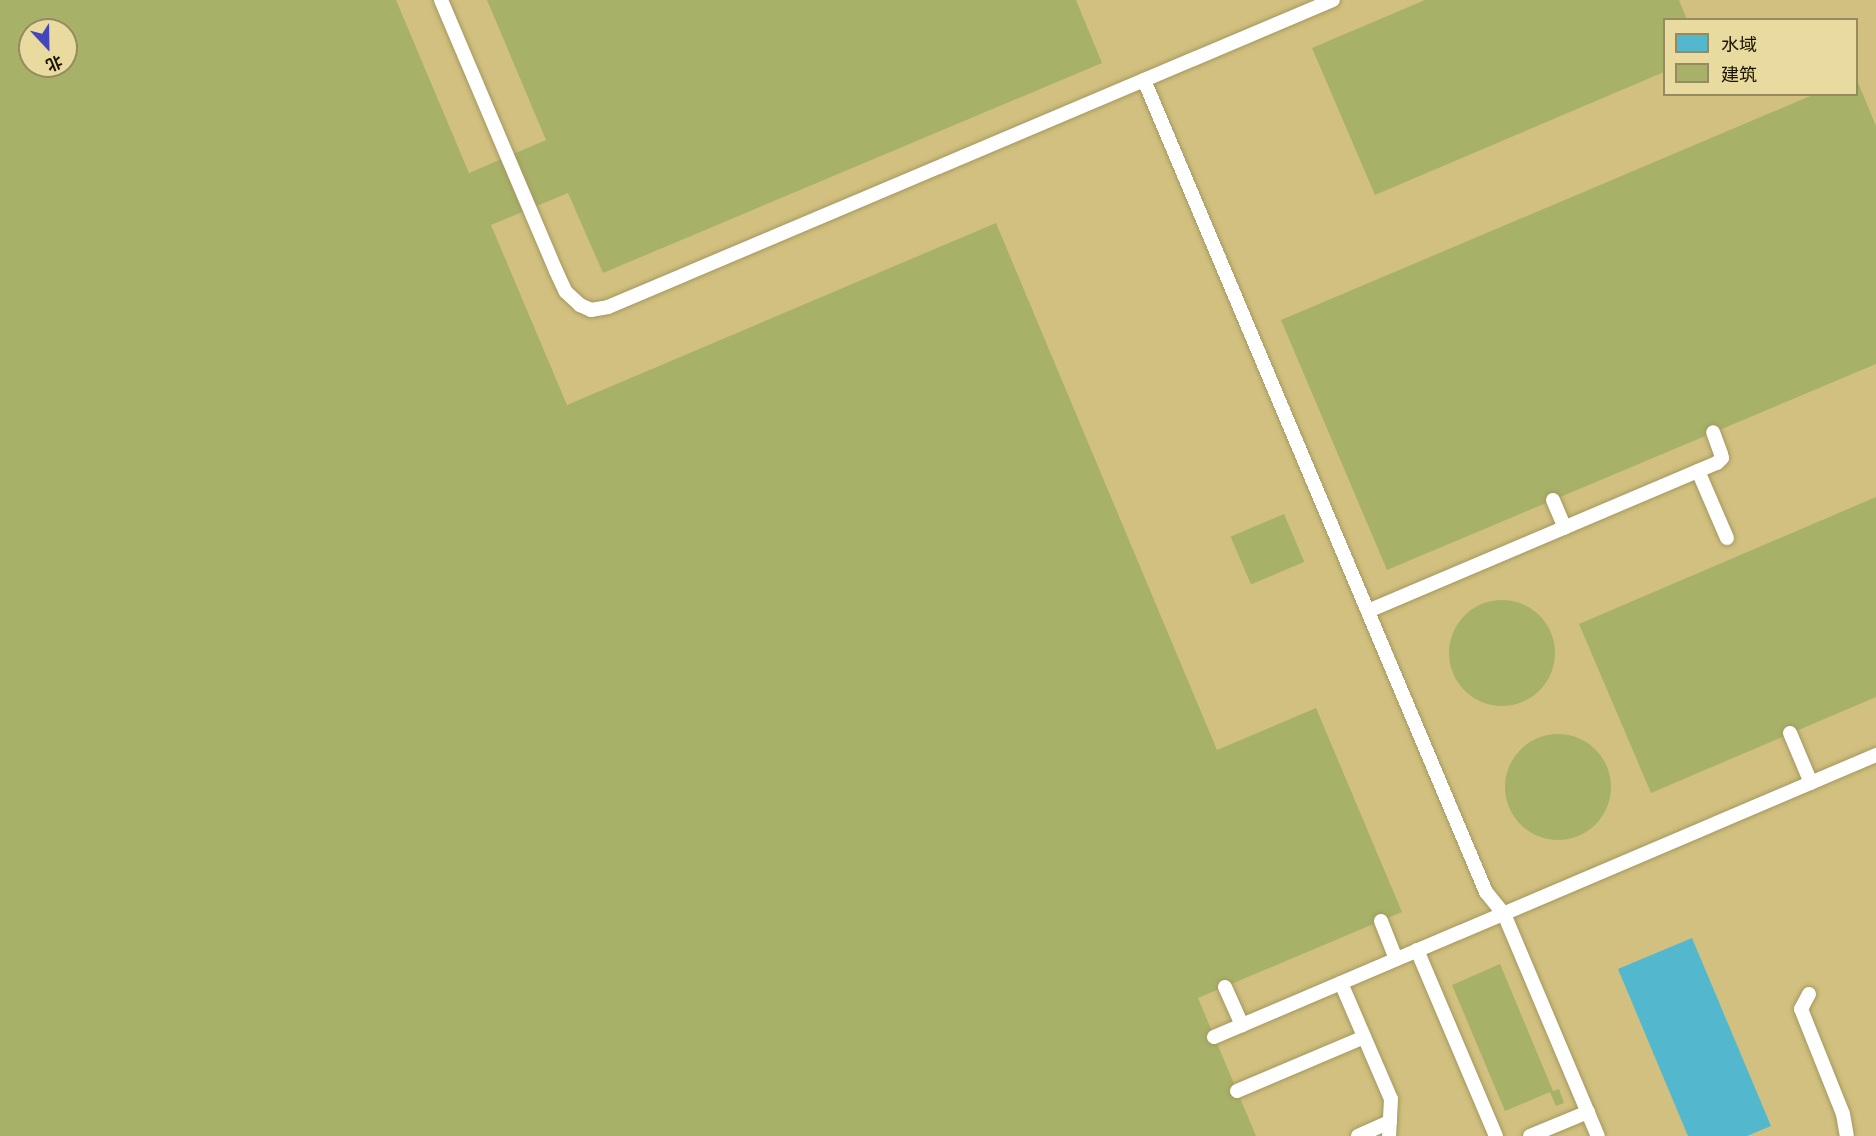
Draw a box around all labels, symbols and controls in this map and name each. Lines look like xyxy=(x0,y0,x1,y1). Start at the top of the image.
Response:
north arrow xyxy=(18,18,78,78)
legend xyxy=(1663,18,1858,96)
text: 水域 xyxy=(1721,34,1757,55)
text: 北 xyxy=(43,51,65,75)
text: 建筑 xyxy=(1721,64,1757,85)

